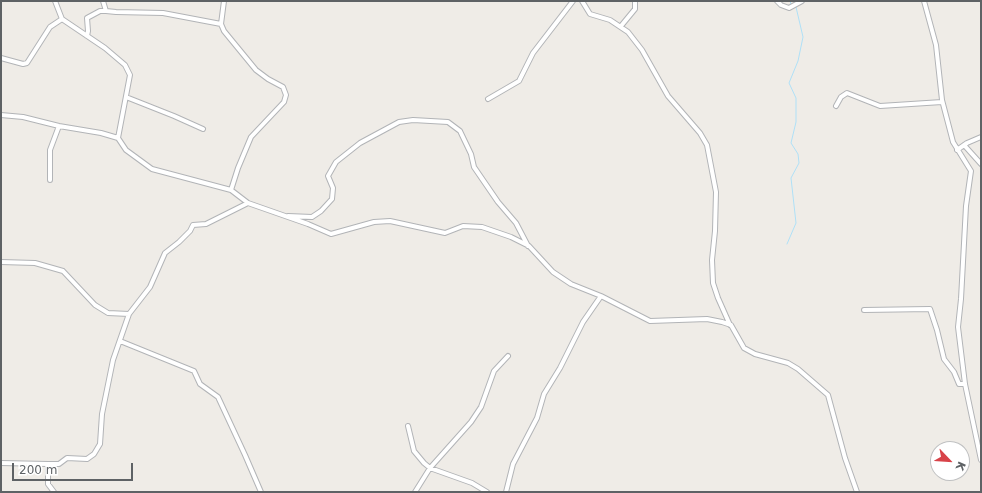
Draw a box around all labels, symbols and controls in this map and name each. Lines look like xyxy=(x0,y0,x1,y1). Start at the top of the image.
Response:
north arrow xyxy=(930,441,970,481)
scale bar xyxy=(14,455,135,481)
text: K xyxy=(953,459,968,472)
text: 200 m xyxy=(19,463,57,477)

